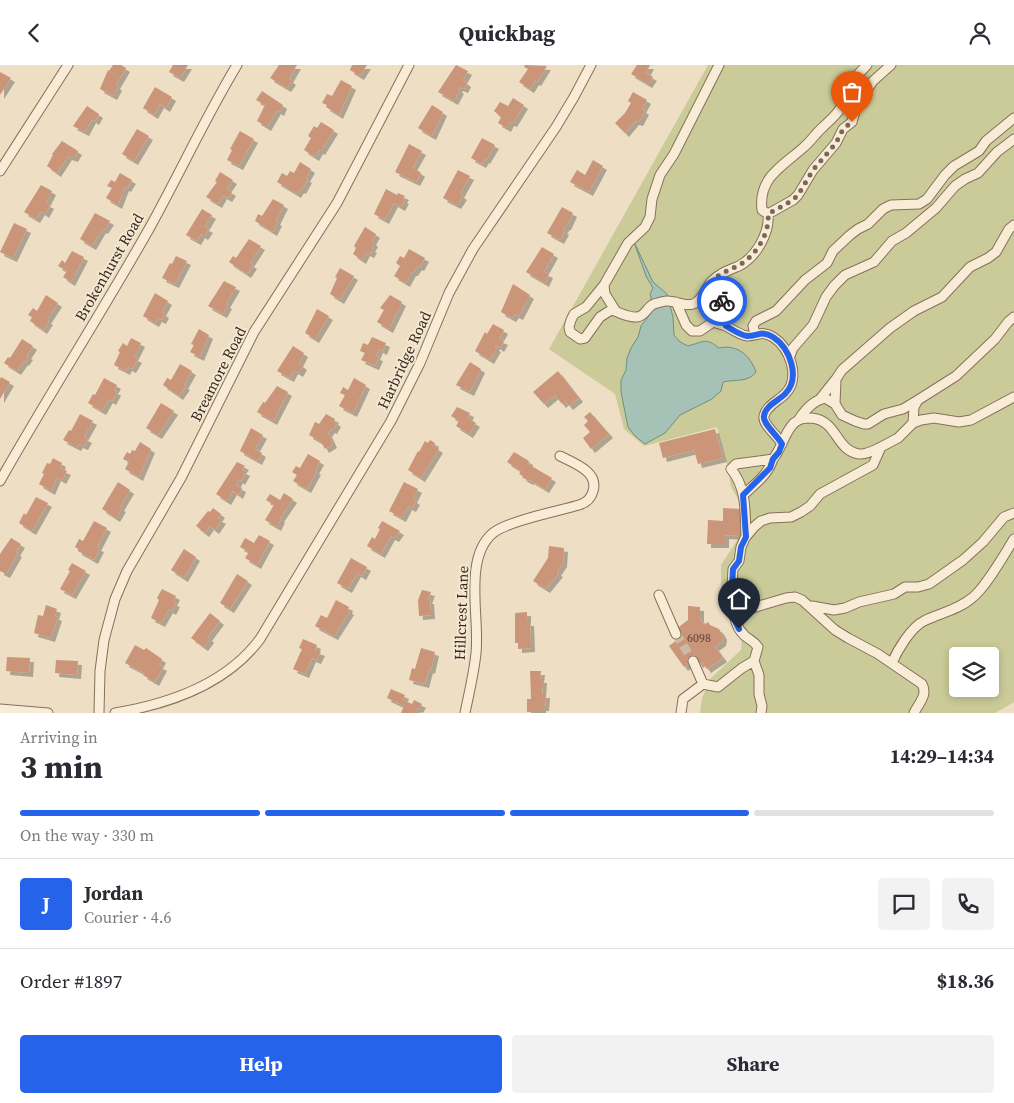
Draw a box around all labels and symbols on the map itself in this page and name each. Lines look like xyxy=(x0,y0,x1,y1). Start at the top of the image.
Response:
pin xyxy=(831,71,873,122)
street label: Brokenhurst Road xyxy=(70,209,149,325)
courier xyxy=(697,276,747,326)
street label: Harbridge Road xyxy=(372,307,436,412)
street label: Breamore Road xyxy=(185,323,251,425)
street label: Hillcrest Lane xyxy=(449,565,473,661)
pin xyxy=(718,578,760,629)
house number: 6098 xyxy=(687,630,711,646)

